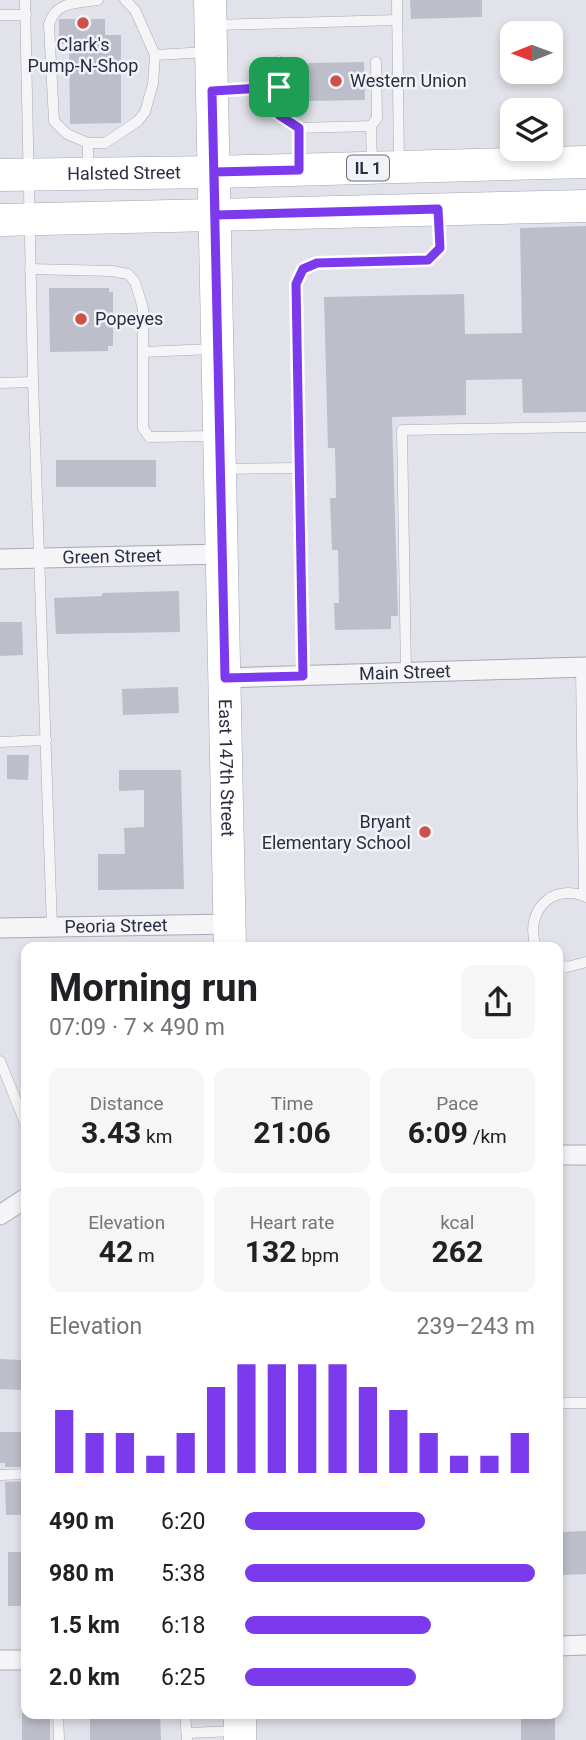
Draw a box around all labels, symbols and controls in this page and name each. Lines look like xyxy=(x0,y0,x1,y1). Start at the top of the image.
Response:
marker: Clark's Pump-N-Shop xyxy=(75,15,91,31)
north arrow xyxy=(500,21,564,84)
map controls xyxy=(500,21,563,161)
place label: Clark's Pump-N-Shop xyxy=(28,34,138,76)
pin xyxy=(249,57,309,117)
icon: arrive xyxy=(260,68,298,106)
place label: Western Union xyxy=(350,70,467,91)
marker: Western Union xyxy=(328,73,344,89)
button: layers xyxy=(500,98,563,161)
road number: IL 1 xyxy=(347,156,389,180)
street label: Halsted Street xyxy=(67,161,181,184)
place label: Popeyes xyxy=(95,308,163,329)
marker: Popeyes xyxy=(73,311,89,327)
street label: Green Street xyxy=(62,544,162,568)
street label: Main Street xyxy=(359,660,451,684)
street label: East 147th Street xyxy=(215,699,239,837)
place label: Bryant Elementary School xyxy=(262,811,411,853)
marker: Bryant Elementary School xyxy=(417,824,433,840)
street label: Peoria Street xyxy=(64,914,168,937)
button: share xyxy=(461,965,535,1039)
text: Morning run xyxy=(49,966,258,1010)
text: 07:09 · 7 × 490 m xyxy=(49,1014,225,1041)
text: Distance xyxy=(90,1092,164,1115)
text: Time xyxy=(271,1092,313,1115)
text: Pace xyxy=(436,1092,478,1115)
text: 3.43 xyxy=(81,1115,141,1150)
text: 21:06 xyxy=(253,1115,331,1150)
text: 6:09 xyxy=(408,1115,468,1150)
text: km xyxy=(141,1125,172,1148)
text: /km xyxy=(468,1125,507,1148)
text: Elevation xyxy=(88,1211,165,1234)
text: Heart rate xyxy=(250,1211,334,1234)
text: kcal xyxy=(440,1211,475,1234)
text: 42 xyxy=(99,1234,133,1269)
text: 132 xyxy=(245,1234,296,1269)
text: 262 xyxy=(432,1234,483,1269)
text: m xyxy=(133,1244,155,1267)
text: bpm xyxy=(296,1244,339,1267)
text: Elevation xyxy=(49,1313,142,1340)
text: 239–243 m xyxy=(416,1313,535,1340)
text: 490 m xyxy=(49,1508,114,1535)
text: 6:20 xyxy=(161,1508,205,1535)
text: 980 m xyxy=(49,1560,114,1587)
text: 5:38 xyxy=(161,1560,205,1587)
text: 1.5 km xyxy=(49,1612,120,1639)
text: 6:18 xyxy=(161,1612,205,1639)
text: 2.0 km xyxy=(49,1664,120,1691)
text: 6:25 xyxy=(161,1664,205,1691)

